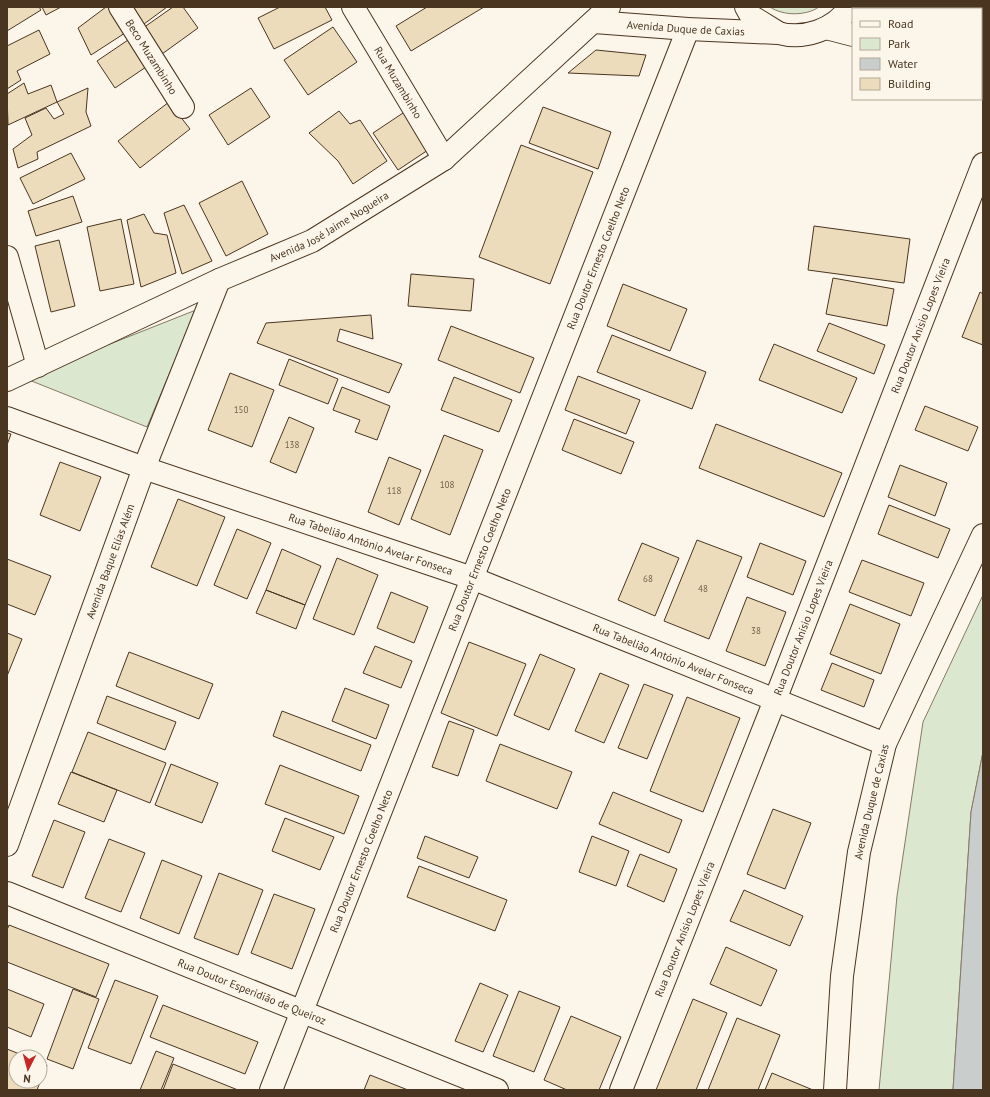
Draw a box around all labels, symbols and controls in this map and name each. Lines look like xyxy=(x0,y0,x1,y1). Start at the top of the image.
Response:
legend xyxy=(852,8,982,100)
text: Road xyxy=(888,16,913,31)
street label: Beco Muzambinho xyxy=(123,17,180,97)
street label: Avenida Duque de Caxias xyxy=(626,17,746,39)
text: Park xyxy=(888,36,910,51)
street label: Rua Muzambinho xyxy=(371,44,425,121)
text: Water xyxy=(888,56,918,71)
text: Building xyxy=(888,76,931,91)
street label: Rua Doutor Ernesto Coelho Neto xyxy=(564,184,632,331)
street label: Avenida José Jaime Nogueira xyxy=(267,188,391,265)
street label: Rua Doutor Anísio Lopes Vieira xyxy=(888,256,953,395)
house number: 150 xyxy=(234,404,248,415)
house number: 138 xyxy=(285,439,299,450)
house number: 108 xyxy=(440,479,454,490)
house number: 118 xyxy=(387,485,401,496)
street label: Rua Doutor Ernesto Coelho Neto xyxy=(445,486,514,633)
street label: Avenida Baque Elías Além xyxy=(83,502,137,621)
street label: Rua Tabelião António Avelar Fonseca xyxy=(287,510,455,578)
street label: Rua Doutor Anísio Lopes Vieira xyxy=(770,558,836,697)
house number: 68 xyxy=(643,573,653,584)
house number: 48 xyxy=(698,583,708,594)
street label: Rua Tabelião António Avelar Fonseca xyxy=(591,620,756,698)
house number: 38 xyxy=(751,625,761,636)
street label: Avenida Duque de Caxias xyxy=(851,742,892,860)
street label: Rua Doutor Ernesto Coelho Neto xyxy=(327,787,395,935)
street label: Rua Doutor Anísio Lopes Vieira xyxy=(652,859,718,999)
street label: Rua Doutor Esperidião de Queiroz xyxy=(176,955,328,1028)
north arrow xyxy=(8,1049,48,1089)
text: N xyxy=(23,1072,31,1086)

